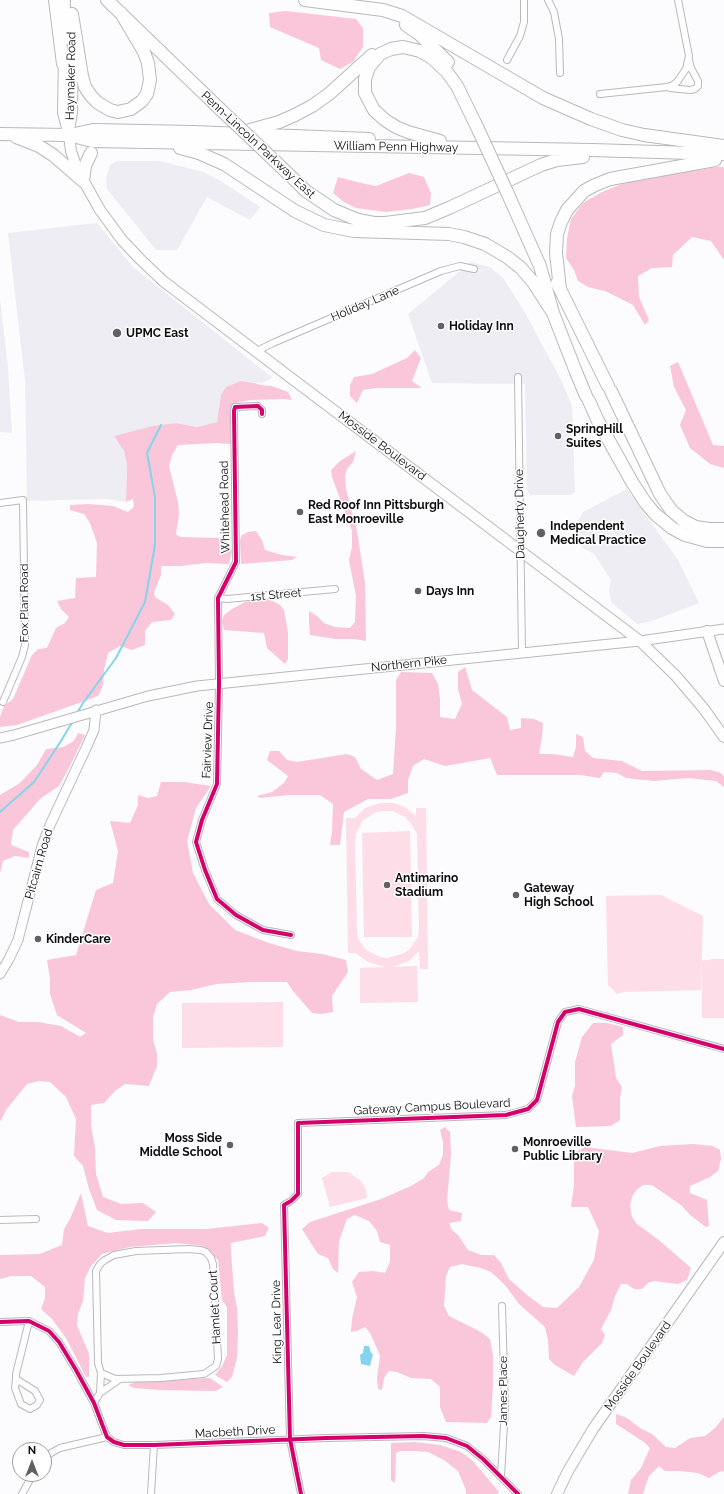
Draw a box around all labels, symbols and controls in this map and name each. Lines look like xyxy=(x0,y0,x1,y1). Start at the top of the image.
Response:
street label: Haymaker Road xyxy=(63,32,79,120)
street label: Penn-Lincoln Parkway East xyxy=(198,88,318,202)
street label: William Penn Highway xyxy=(334,139,458,155)
street label: Holiday Lane xyxy=(329,283,401,325)
place label: Holiday Inn xyxy=(449,319,514,333)
marker: Holiday Inn xyxy=(436,321,446,331)
place label: UPMC East xyxy=(126,326,189,340)
marker: UPMC East xyxy=(111,327,123,339)
street label: Mosside Boulevard xyxy=(335,408,429,484)
place label: SpringHill Suites xyxy=(566,422,623,450)
marker: SpringHill Suites xyxy=(553,431,563,441)
street label: Whitehead Road xyxy=(217,460,233,554)
street label: Daugherty Drive xyxy=(512,469,528,559)
place label: Red Roof Inn Pittsburgh East Monroeville xyxy=(308,498,444,526)
marker: Red Roof Inn Pittsburgh East Monroeville xyxy=(295,507,305,517)
place label: Independent Medical Practice xyxy=(550,519,646,547)
marker: Independent Medical Practice xyxy=(535,527,547,539)
street label: Fox Plan Road xyxy=(17,564,31,642)
place label: Days Inn xyxy=(426,584,474,598)
street label: 1st Street xyxy=(250,586,302,604)
marker: Days Inn xyxy=(413,586,423,596)
street label: Northern Pike xyxy=(370,653,448,675)
street label: Fairview Drive xyxy=(199,701,217,779)
street label: Pitcairn Road xyxy=(22,827,56,901)
place label: Antimarino Stadium xyxy=(395,871,458,899)
marker: Antimarino Stadium xyxy=(382,880,392,890)
place label: Gateway High School xyxy=(524,881,593,909)
marker: Gateway High School xyxy=(511,890,521,900)
place label: KinderCare xyxy=(46,932,111,946)
marker: KinderCare xyxy=(33,934,43,944)
street label: Gateway Campus Boulevard xyxy=(353,1096,511,1118)
place label: Moss Side Middle School xyxy=(139,1131,222,1159)
place label: Monroeville Public Library xyxy=(523,1135,602,1163)
marker: Moss Side Middle School xyxy=(225,1140,235,1150)
marker: Monroeville Public Library xyxy=(510,1144,520,1154)
street label: Hamlet Court xyxy=(206,1269,224,1345)
street label: King Lear Drive xyxy=(269,1280,285,1364)
street label: Mosside Boulevard xyxy=(602,1318,674,1414)
street label: James Place xyxy=(496,1356,510,1426)
street label: Macbeth Drive xyxy=(194,1423,276,1441)
north arrow xyxy=(12,1442,52,1482)
text: N xyxy=(28,1444,36,1457)

